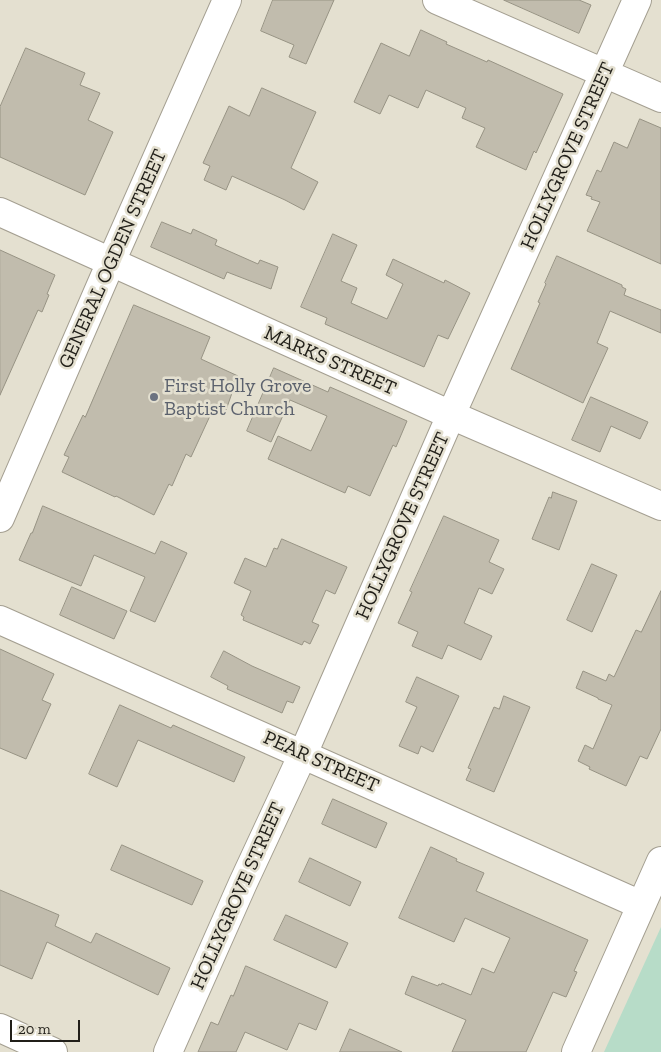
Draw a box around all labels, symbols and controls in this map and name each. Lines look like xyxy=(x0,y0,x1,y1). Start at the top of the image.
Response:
street label: HOLLYGROVE STREET xyxy=(516,59,620,253)
street label: GENERAL OGDEN STREET xyxy=(54,146,172,372)
street label: MARKS STREET xyxy=(260,321,400,401)
place label: First Holly Grove Baptist Church xyxy=(164,374,311,421)
marker: First Holly Grove Baptist Church xyxy=(148,391,160,403)
street label: HOLLYGROVE STREET xyxy=(351,429,455,623)
street label: PEAR STREET xyxy=(259,726,383,798)
street label: HOLLYGROVE STREET xyxy=(186,799,290,993)
scale bar xyxy=(12,1010,82,1042)
text: 20 m xyxy=(18,1020,51,1038)

